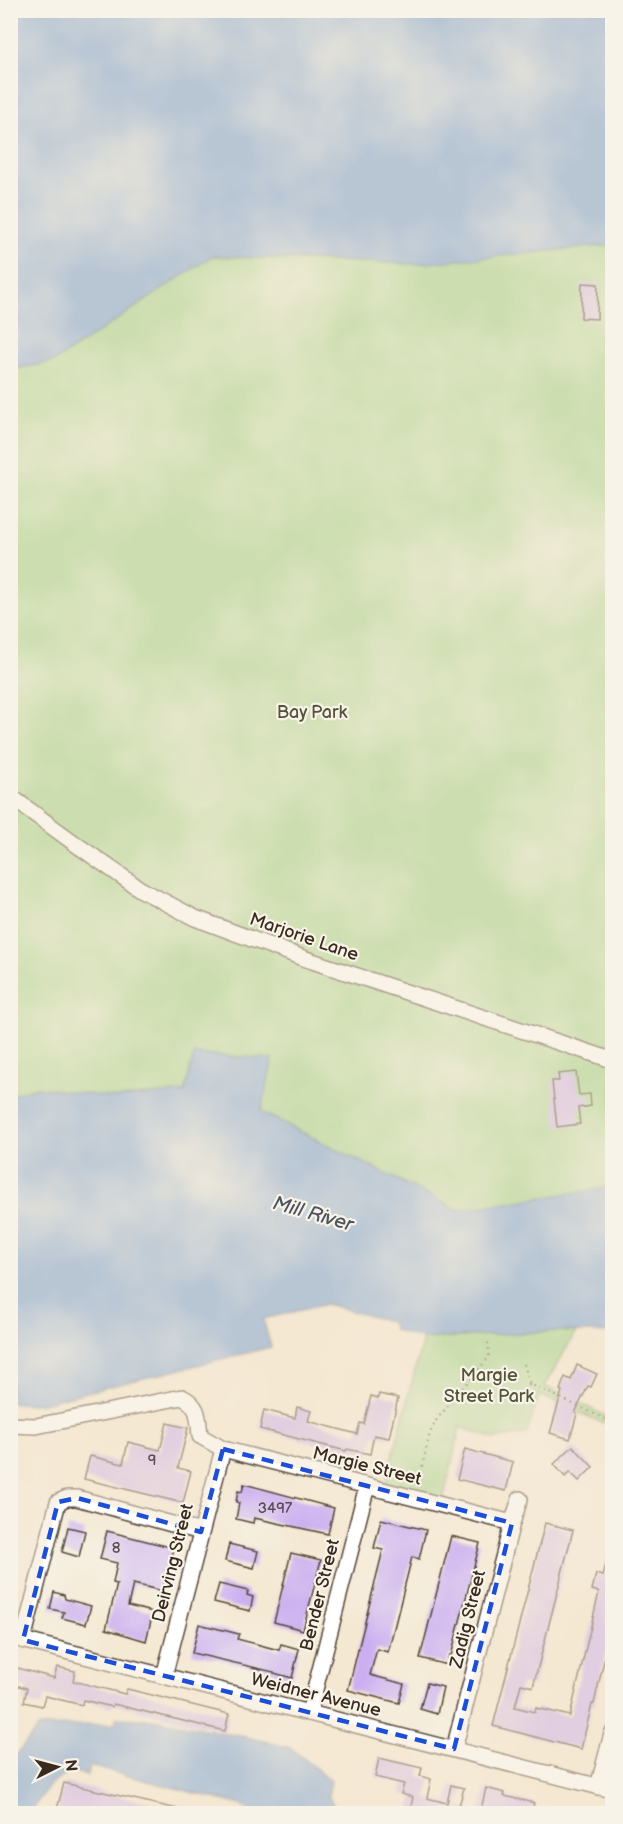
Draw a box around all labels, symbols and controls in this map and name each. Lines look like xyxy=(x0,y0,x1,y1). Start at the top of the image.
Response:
park label: Bay Park xyxy=(277,702,347,723)
street label: Marjorie Lane xyxy=(247,909,362,966)
water label: Mill River xyxy=(270,1191,358,1237)
park label: Margie Street Park xyxy=(444,1365,534,1407)
street label: Margie Street xyxy=(311,1442,424,1490)
house number: 9 xyxy=(148,1451,156,1470)
house number: 3497 xyxy=(258,1499,293,1518)
street label: Deirving Street xyxy=(148,1501,198,1625)
street label: Bender Street xyxy=(296,1536,344,1653)
house number: 8 xyxy=(112,1539,121,1558)
street label: Zadig Street xyxy=(445,1567,490,1671)
street label: Weidner Avenue xyxy=(249,1669,383,1721)
north arrow xyxy=(27,1737,87,1797)
text: N xyxy=(60,1759,81,1773)

